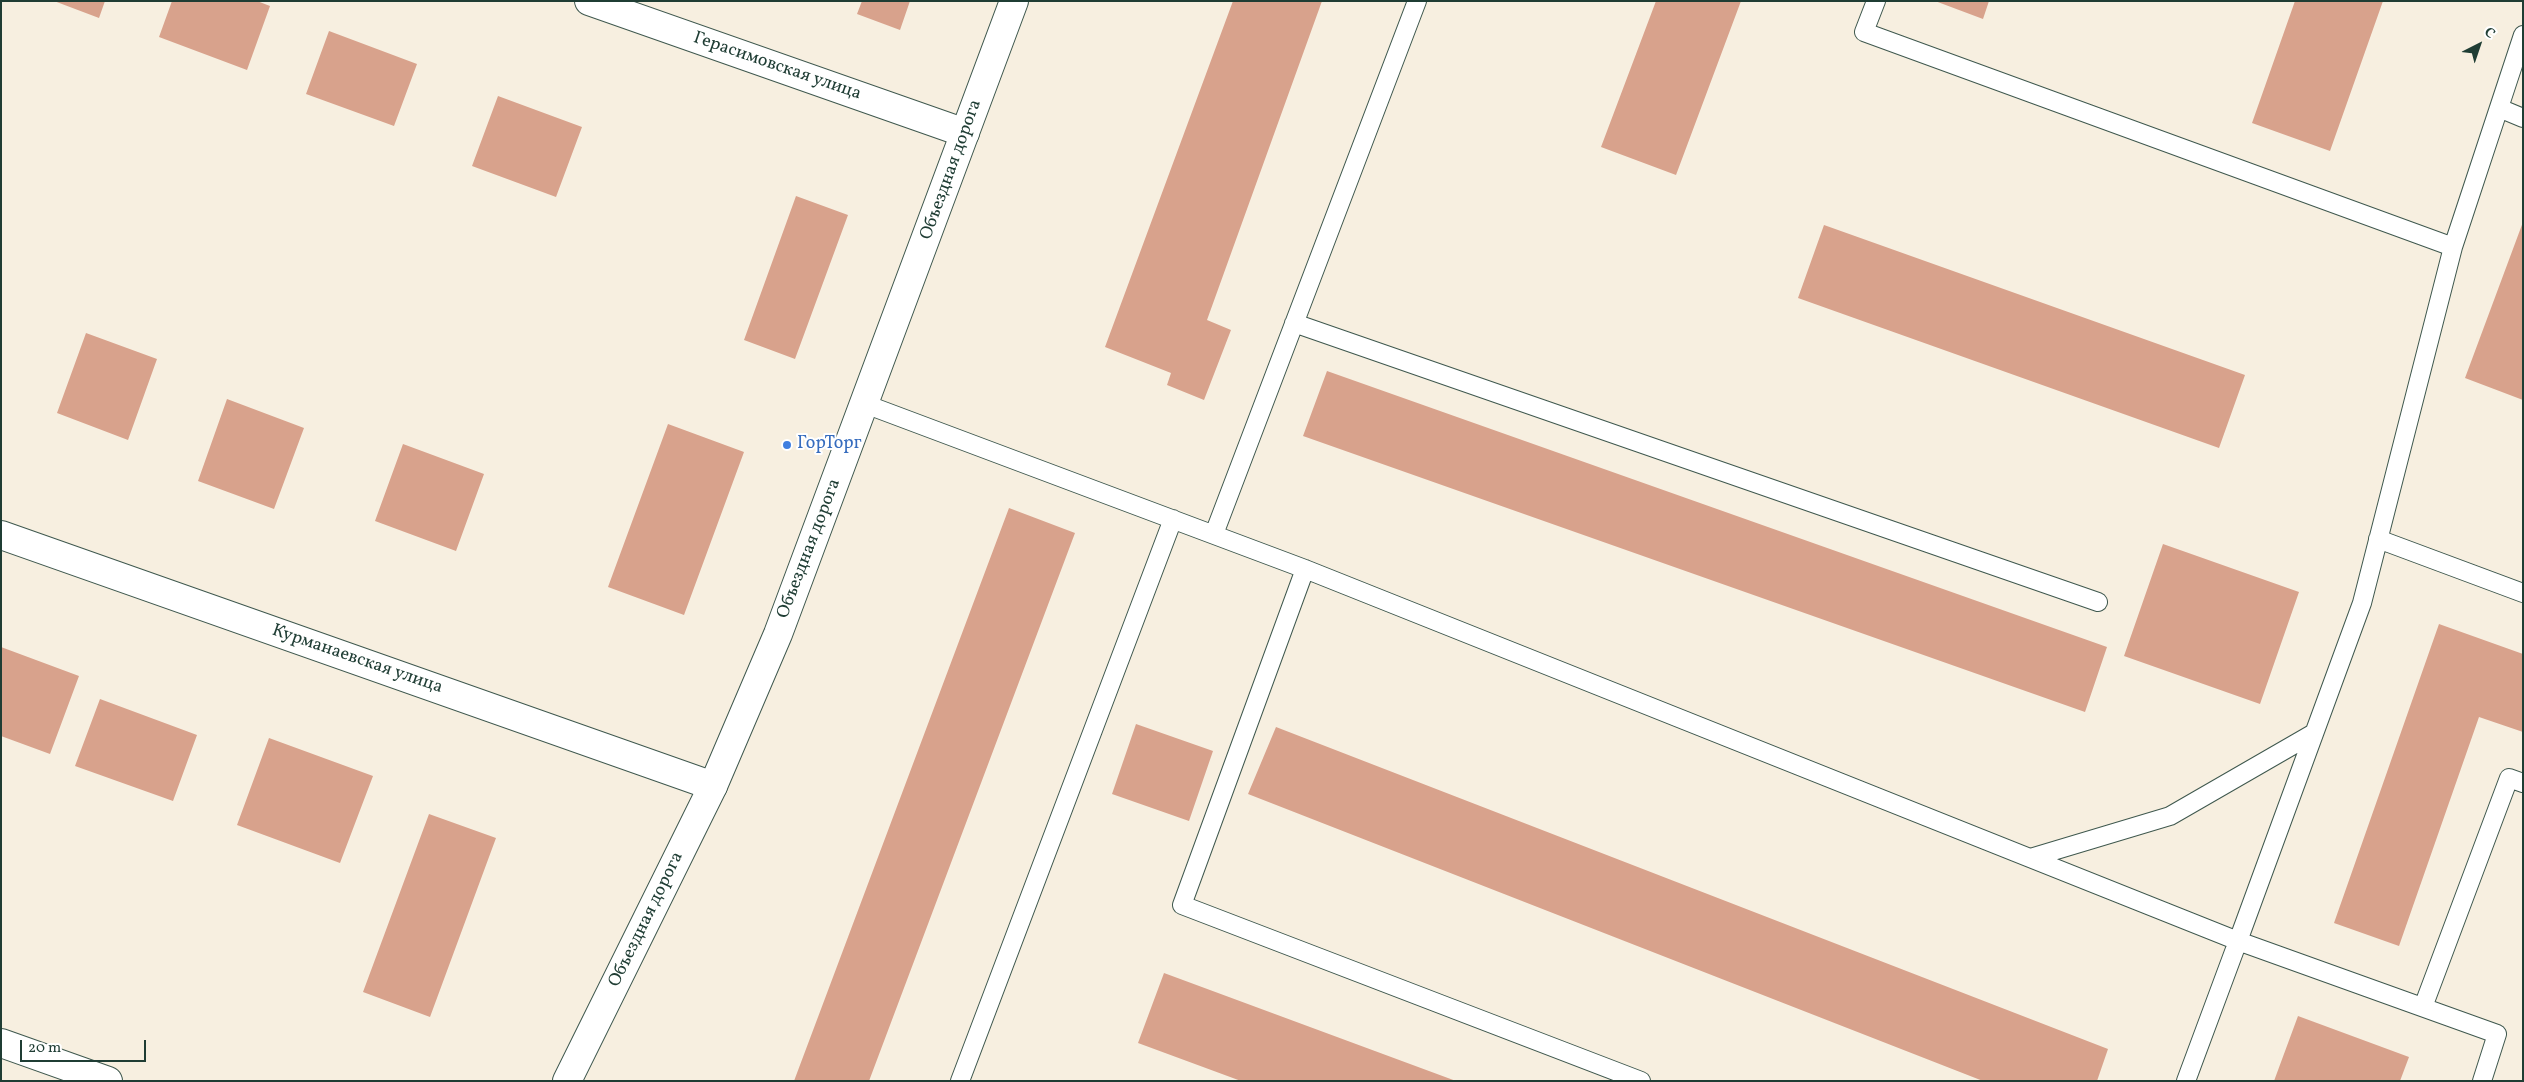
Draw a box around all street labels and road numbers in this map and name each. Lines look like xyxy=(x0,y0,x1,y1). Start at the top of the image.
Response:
street label: Герасимовская улица xyxy=(690,28,864,106)
street label: Объездная дорога xyxy=(917,97,987,243)
street label: Объездная дорога xyxy=(773,476,847,622)
street label: Курманаевская улица xyxy=(269,621,445,699)
street label: Объездная дорога xyxy=(605,849,689,991)

